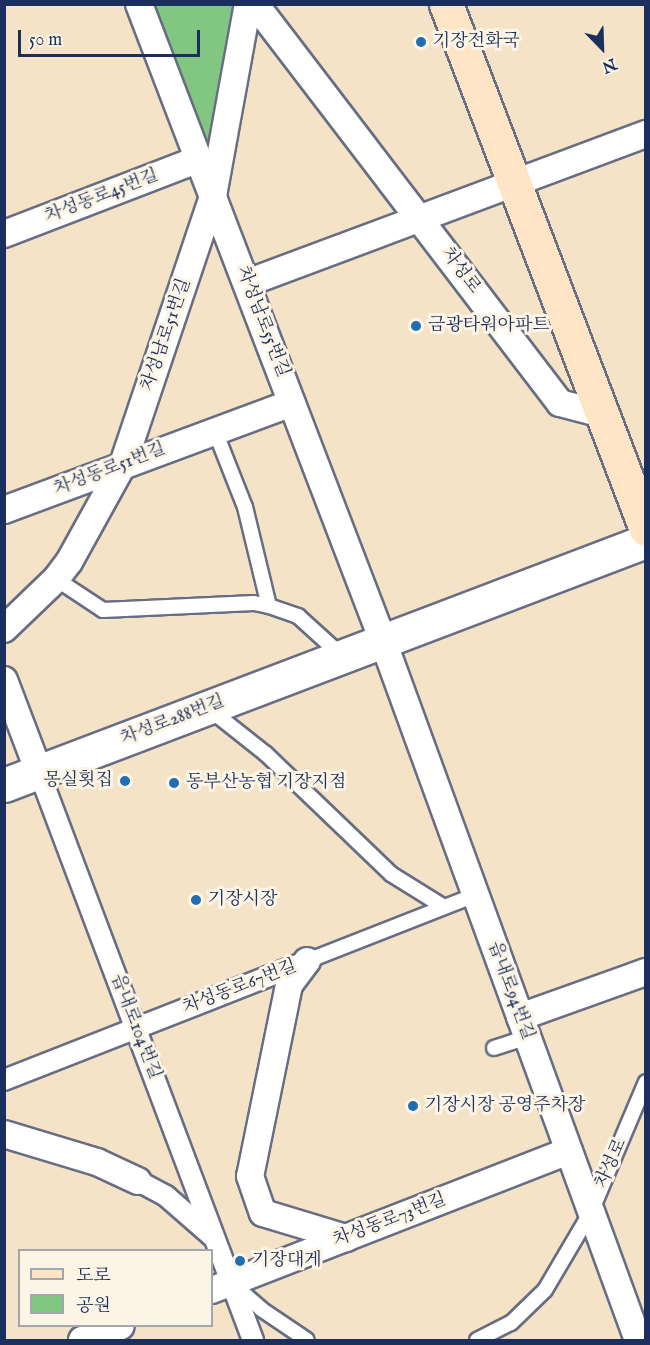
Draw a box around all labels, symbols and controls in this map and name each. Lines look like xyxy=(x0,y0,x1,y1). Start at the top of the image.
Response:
scale bar xyxy=(21,18,202,56)
north arrow xyxy=(572,18,632,78)
text: 50 m xyxy=(29,29,62,52)
place label: 기장전화국 xyxy=(433,31,520,53)
marker: 기장전화국 xyxy=(414,35,428,49)
text: N xyxy=(599,53,619,76)
street label: 차성동로45번길 xyxy=(42,165,162,229)
street label: 차성로 xyxy=(436,244,484,298)
street label: 차성남로55번길 xyxy=(231,263,293,381)
street label: 차성남로51번길 xyxy=(138,276,196,394)
place label: 금광타워아파트 xyxy=(428,315,550,337)
marker: 금광타워아파트 xyxy=(409,319,423,333)
street label: 차성동로51번길 xyxy=(51,439,169,501)
street label: 차성로288번길 xyxy=(118,691,228,751)
place label: 몽실횟집 xyxy=(43,770,113,792)
place label: 동부산농협 기장지점 xyxy=(186,772,346,794)
marker: 몽실횟집 xyxy=(118,774,132,788)
marker: 동부산농협 기장지점 xyxy=(167,776,181,790)
place label: 기장시장 xyxy=(208,889,278,911)
marker: 기장시장 xyxy=(189,893,203,907)
street label: 읍내로94번길 xyxy=(482,939,538,1043)
street label: 차성동로67번길 xyxy=(180,956,300,1020)
street label: 읍내로104번길 xyxy=(105,971,165,1083)
place label: 기장시장 공영주차장 xyxy=(425,1095,585,1117)
marker: 기장시장 공영주차장 xyxy=(406,1099,420,1113)
street label: 차성로 xyxy=(592,1136,632,1192)
street label: 차성동로73번길 xyxy=(330,1190,450,1252)
legend xyxy=(18,1249,213,1327)
place label: 기장대게 xyxy=(252,1250,322,1272)
marker: 기장대게 xyxy=(233,1254,247,1268)
text: 도로 xyxy=(76,1265,111,1288)
text: 공원 xyxy=(76,1295,111,1318)

